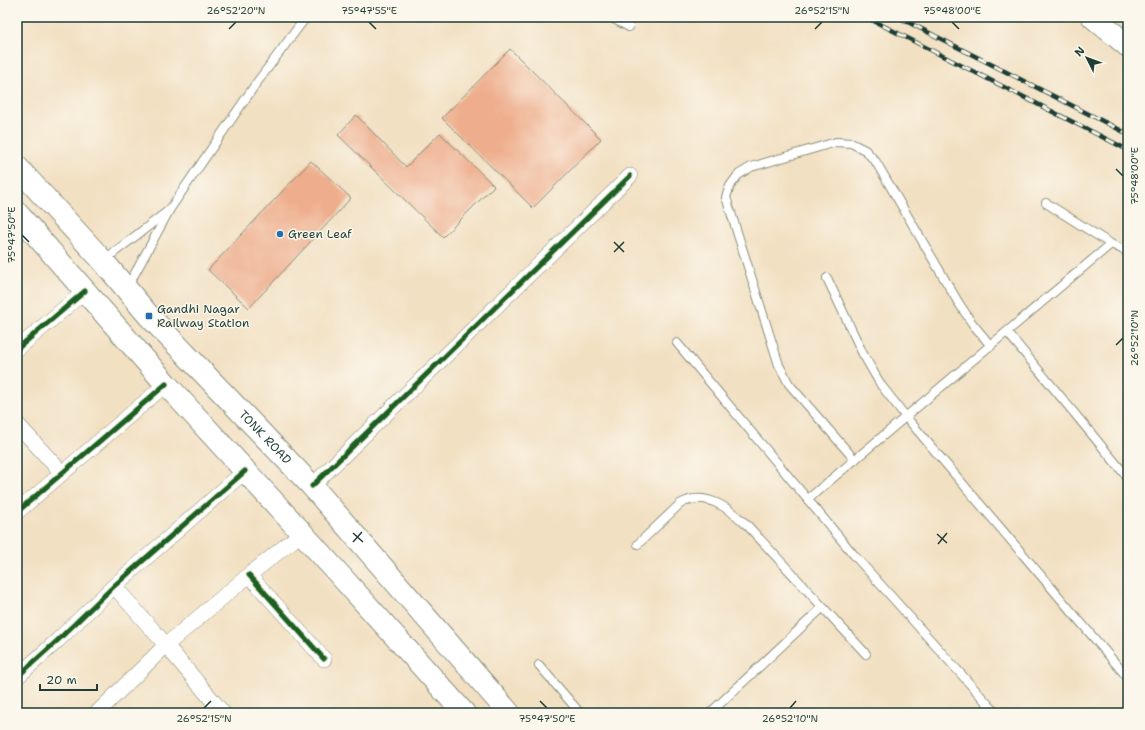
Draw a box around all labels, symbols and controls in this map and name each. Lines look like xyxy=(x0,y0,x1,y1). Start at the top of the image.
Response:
text: 26°52'20"N xyxy=(207,4,265,17)
text: 75°47'55"E xyxy=(341,4,397,17)
text: 26°52'15"N xyxy=(794,4,850,17)
text: 75°48'00"E xyxy=(923,4,981,17)
north arrow xyxy=(1067,38,1107,78)
text: N xyxy=(1071,43,1089,60)
text: 75°48'00"E xyxy=(1128,147,1141,205)
text: 75°47'50"E xyxy=(5,206,18,264)
place label: Green Leaf xyxy=(288,226,352,242)
marker: Green Leaf xyxy=(275,229,285,239)
place label: Gandhi Nagar Railway Station xyxy=(157,301,249,331)
text: 26°52'10"N xyxy=(1128,310,1141,366)
marker: Gandhi Nagar Railway Station xyxy=(144,311,154,321)
street label: TONK ROAD xyxy=(235,407,295,468)
scale bar xyxy=(40,666,97,692)
text: 20 m xyxy=(46,672,77,688)
text: 26°52'15"N xyxy=(176,712,232,725)
text: 75°47'50"E xyxy=(518,712,576,725)
text: 26°52'10"N xyxy=(762,712,818,725)

